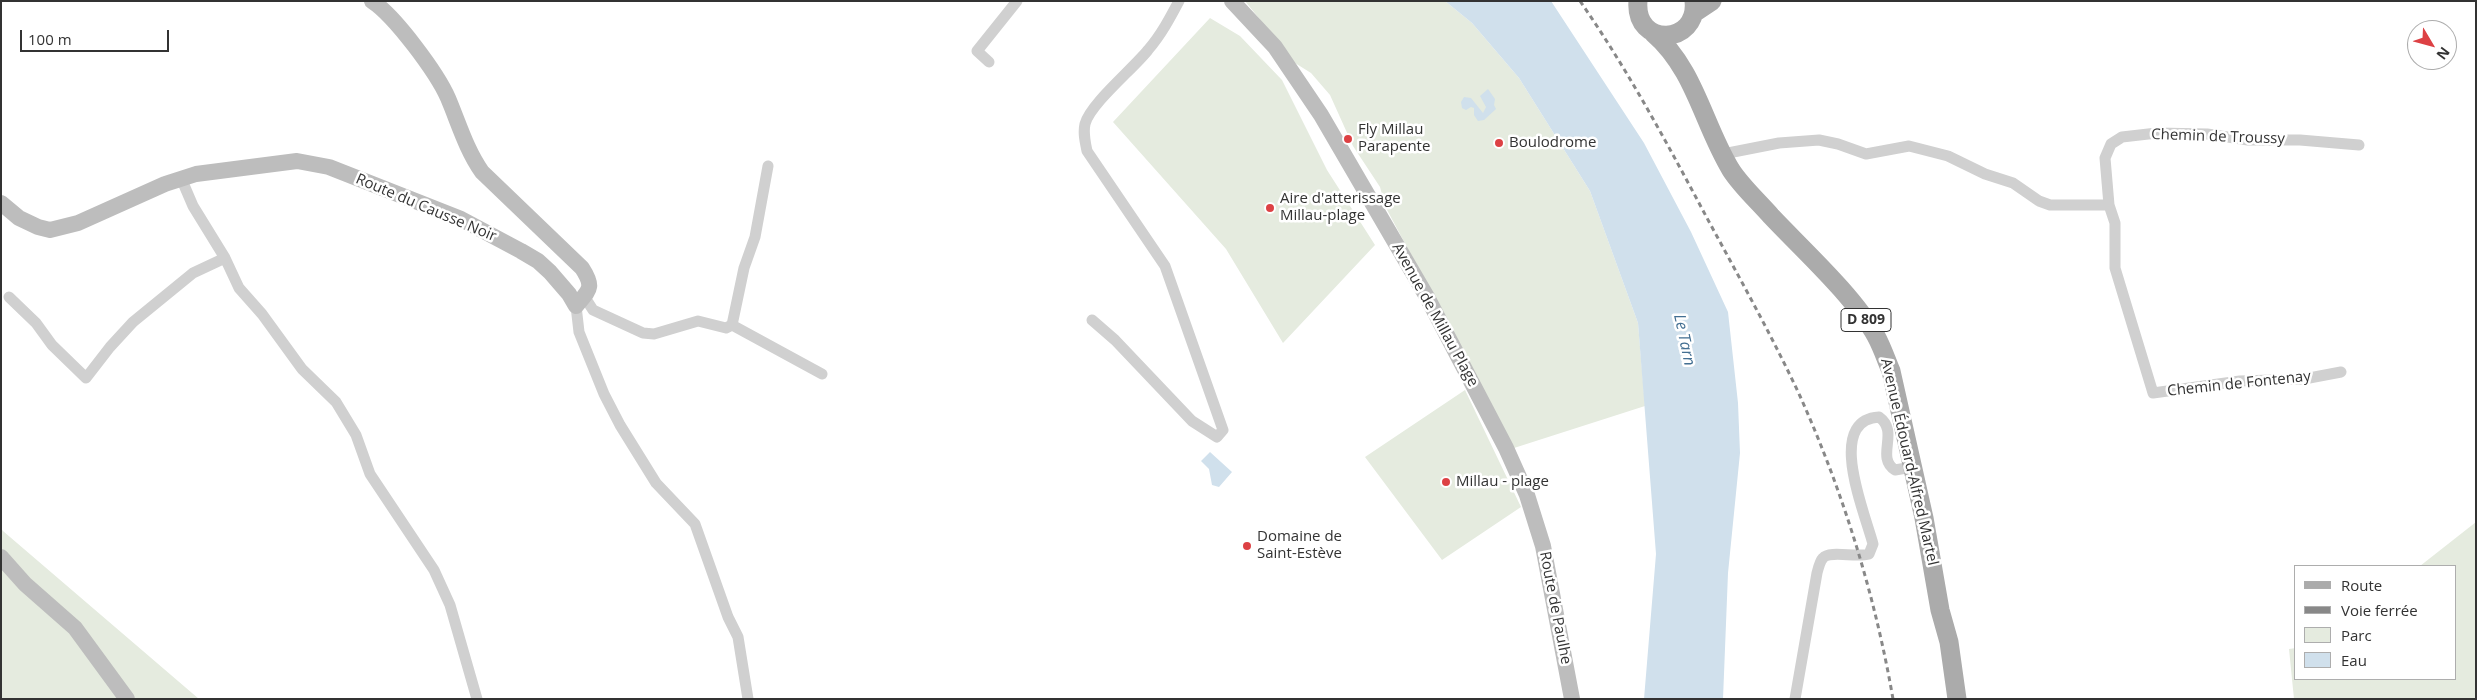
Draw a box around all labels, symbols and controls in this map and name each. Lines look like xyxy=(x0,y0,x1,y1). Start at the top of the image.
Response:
scale bar xyxy=(22,20,171,52)
north arrow xyxy=(2407,20,2457,70)
text: 100 m xyxy=(28,29,72,49)
text: N xyxy=(2433,43,2455,64)
place label: Fly Millau Parapente xyxy=(1358,121,1430,156)
street label: Chemin de Troussy xyxy=(2151,126,2285,148)
marker: Fly Millau Parapente xyxy=(1342,133,1354,145)
place label: Boulodrome xyxy=(1509,134,1596,152)
marker: Boulodrome xyxy=(1493,137,1505,149)
street label: Route du Causse Noir xyxy=(353,170,499,246)
place label: Aire d'atterissage Millau-plage xyxy=(1280,190,1401,225)
marker: Aire d'atterissage Millau-plage xyxy=(1264,202,1276,214)
street label: Avenue de Millau Plage xyxy=(1388,240,1482,390)
road number: D 809 xyxy=(1841,308,1891,332)
water label: Le Tarn xyxy=(1669,312,1699,368)
street label: Avenue Édouard-Alfred Martel xyxy=(1876,357,1942,567)
street label: Chemin de Fontenay xyxy=(2166,368,2312,400)
place label: Millau - plage xyxy=(1456,473,1549,491)
marker: Millau - plage xyxy=(1440,476,1452,488)
place label: Domaine de Saint-Estève xyxy=(1257,528,1342,563)
marker: Domaine de Saint-Estève xyxy=(1241,540,1253,552)
street label: Route de Paulhe xyxy=(1535,550,1575,666)
legend xyxy=(2294,565,2457,680)
text: Route xyxy=(2341,575,2382,595)
text: Voie ferrée xyxy=(2341,600,2418,620)
text: Parc xyxy=(2341,625,2372,645)
text: Eau xyxy=(2341,650,2367,670)

